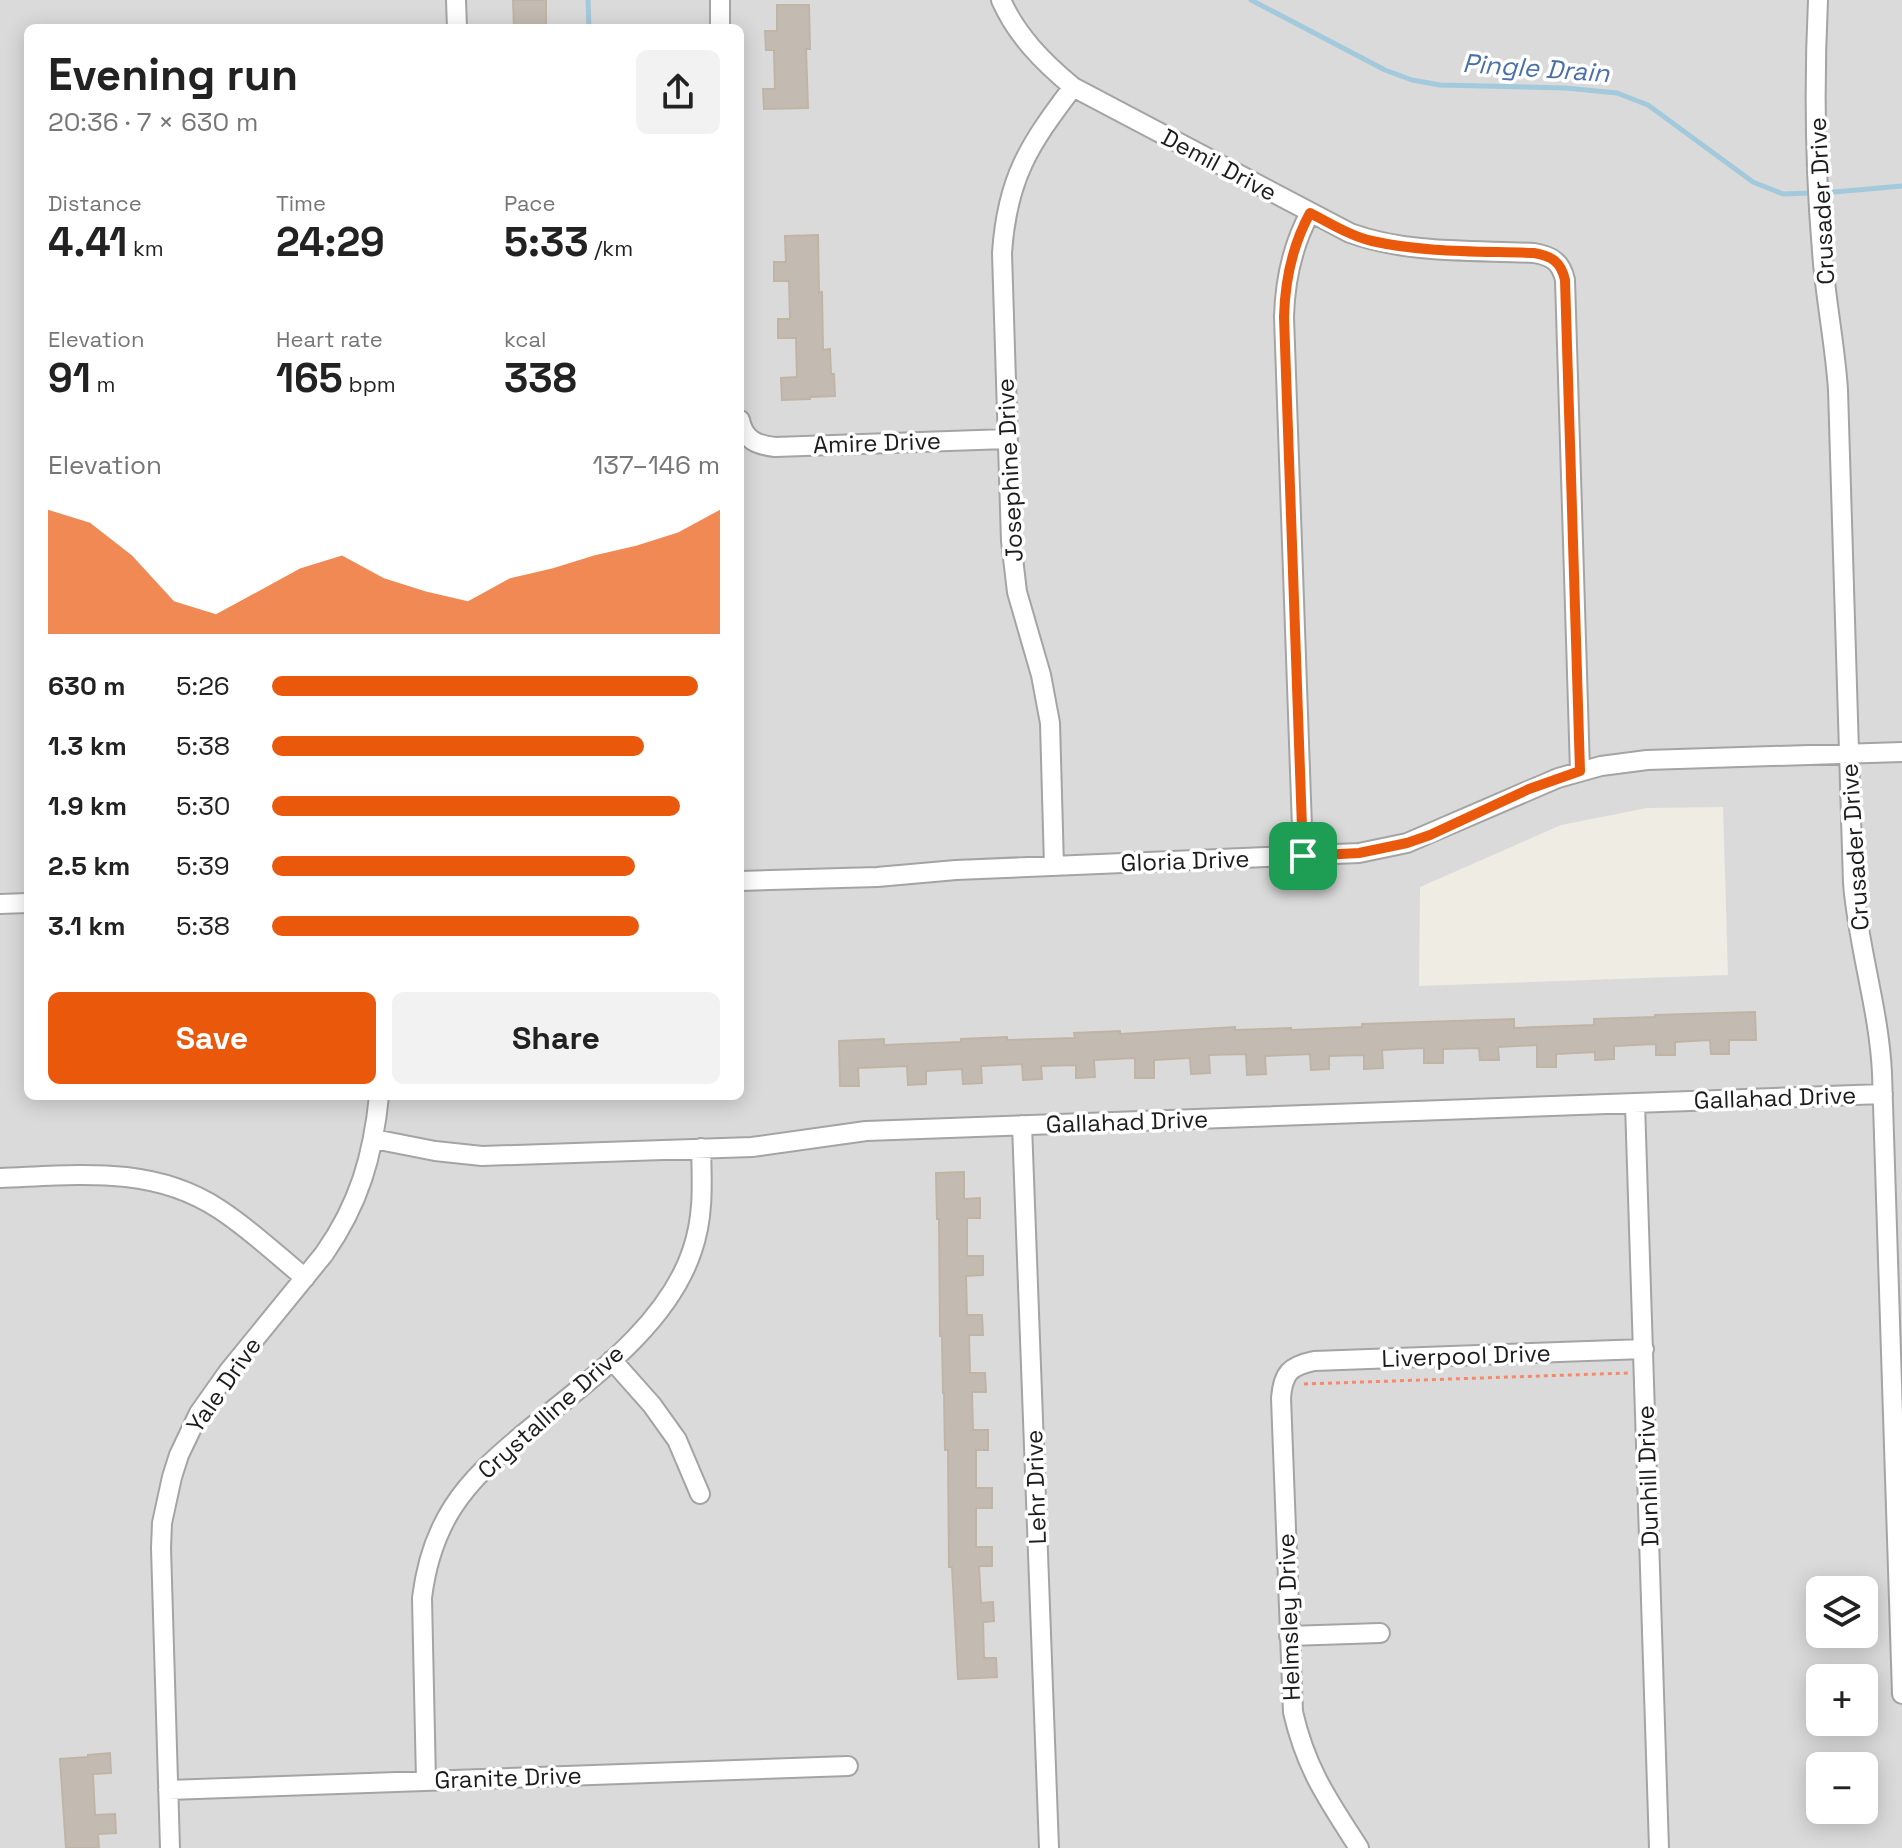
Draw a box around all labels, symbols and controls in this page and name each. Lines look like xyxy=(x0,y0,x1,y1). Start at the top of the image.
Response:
water label: Pingle Drain xyxy=(1462,46,1612,90)
text: Evening run xyxy=(48,47,298,103)
button: share xyxy=(636,50,720,134)
text: 20:36 · 7 × 630 m xyxy=(48,105,258,139)
street label: Crusader Drive xyxy=(1802,117,1841,285)
street label: Demil Drive xyxy=(1156,121,1282,208)
text: Distance xyxy=(48,189,142,217)
text: Time xyxy=(276,189,326,217)
text: Pace xyxy=(504,189,556,217)
text: 4.41 xyxy=(48,217,127,268)
text: 24:29 xyxy=(276,217,385,268)
text: 5:33 xyxy=(504,217,589,268)
text: km xyxy=(127,234,164,262)
text: /km xyxy=(589,234,633,262)
text: Elevation xyxy=(48,325,144,353)
text: Heart rate xyxy=(276,325,383,353)
text: kcal xyxy=(504,325,546,353)
text: 91 xyxy=(48,353,91,404)
text: 165 xyxy=(276,353,343,404)
text: 338 xyxy=(504,353,577,404)
text: m xyxy=(91,370,115,398)
text: bpm xyxy=(343,370,396,398)
street label: Josephine Drive xyxy=(989,377,1030,563)
street label: Amire Drive xyxy=(812,425,942,460)
text: Elevation xyxy=(48,448,162,482)
text: 137–146 m xyxy=(592,448,720,482)
text: 630 m xyxy=(48,669,126,703)
text: 5:26 xyxy=(176,669,230,703)
text: 1.3 km xyxy=(48,729,127,763)
text: 5:38 xyxy=(176,729,230,763)
street label: Crusader Drive xyxy=(1833,762,1876,932)
text: 1.9 km xyxy=(48,789,127,823)
text: 5:30 xyxy=(176,789,231,823)
pin xyxy=(1269,822,1337,890)
icon: arrive xyxy=(1281,834,1325,878)
street label: Gloria Drive xyxy=(1120,843,1250,878)
text: 2.5 km xyxy=(48,849,130,883)
text: 5:39 xyxy=(176,849,230,883)
text: 3.1 km xyxy=(48,909,125,943)
text: 5:38 xyxy=(176,909,230,943)
button: Save xyxy=(48,992,376,1084)
button: Share xyxy=(392,992,720,1084)
street label: Gallahad Drive xyxy=(1693,1079,1857,1116)
street label: Gallahad Drive xyxy=(1045,1103,1209,1140)
street label: Yale Drive xyxy=(179,1331,268,1439)
street label: Liverpool Drive xyxy=(1381,1337,1551,1374)
street label: Crystalline Drive xyxy=(471,1338,630,1486)
street label: Dunhill Drive xyxy=(1630,1405,1665,1547)
street label: Lehr Drive xyxy=(1018,1429,1053,1545)
street label: Helmsley Drive xyxy=(1270,1533,1307,1701)
map controls xyxy=(1806,1576,1878,1824)
button: layers xyxy=(1806,1576,1878,1648)
button: + xyxy=(1806,1664,1878,1736)
button: − xyxy=(1806,1752,1878,1824)
street label: Granite Drive xyxy=(434,1759,582,1796)

